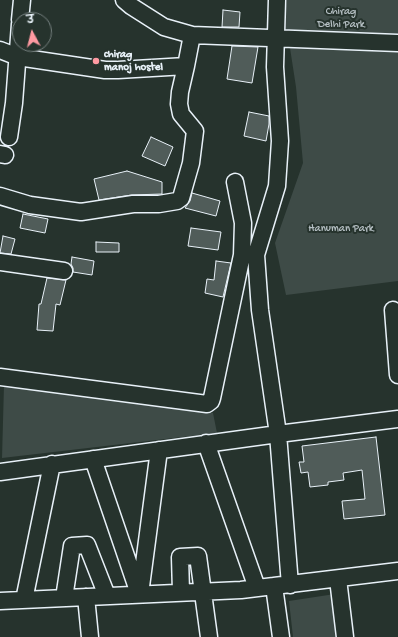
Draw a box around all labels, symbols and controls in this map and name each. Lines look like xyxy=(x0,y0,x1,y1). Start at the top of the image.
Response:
park label: Chirag Delhi Park xyxy=(317,5,365,31)
north arrow xyxy=(12,12,52,52)
text: उ xyxy=(26,15,35,27)
place label: chirag manoj hostel xyxy=(104,48,163,74)
marker: chirag manoj hostel xyxy=(91,56,101,66)
park label: Hanuman Park xyxy=(308,222,374,236)

